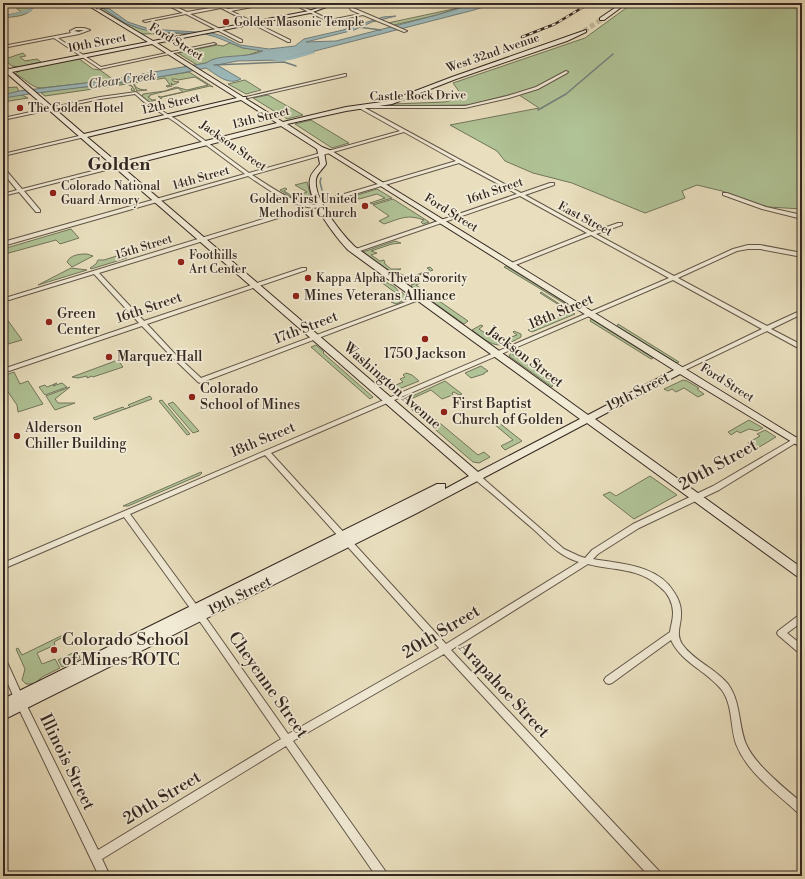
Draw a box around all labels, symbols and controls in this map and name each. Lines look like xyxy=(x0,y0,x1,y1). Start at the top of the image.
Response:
place label: Golden Masonic Temple xyxy=(234,15,364,30)
marker: Golden Masonic Temple xyxy=(221,17,231,27)
street label: Ford Street xyxy=(146,20,207,64)
street label: 10th Street xyxy=(66,30,128,56)
street label: West 32nd Avenue xyxy=(443,30,542,76)
water label: Clear Creek xyxy=(87,67,157,93)
street label: Castle Rock Drive xyxy=(370,88,466,104)
street label: 12th Street xyxy=(141,90,202,118)
place label: The Golden Hotel xyxy=(28,101,124,116)
marker: The Golden Hotel xyxy=(15,103,25,113)
street label: 13th Street xyxy=(231,103,292,132)
street label: Jackson Street xyxy=(196,117,270,175)
district label: Golden xyxy=(88,153,150,176)
street label: 14th Street xyxy=(171,163,232,193)
street label: 16th Street xyxy=(465,174,526,208)
place label: Colorado National Guard Armory xyxy=(61,179,161,208)
marker: Colorado National Guard Armory xyxy=(48,188,58,198)
street label: Ford Street xyxy=(421,191,481,236)
place label: Golden First United Methodist Church xyxy=(250,192,357,221)
street label: East Street xyxy=(555,199,615,240)
marker: Golden First United Methodist Church xyxy=(360,201,370,211)
street label: 15th Street xyxy=(114,231,175,263)
place label: Foothills Art Center xyxy=(188,248,246,277)
marker: Foothills Art Center xyxy=(176,257,186,267)
place label: Kappa Alpha Theta Sorority xyxy=(316,271,467,286)
marker: Kappa Alpha Theta Sorority xyxy=(303,273,313,283)
place label: Mines Veterans Alliance xyxy=(304,287,456,305)
street label: 16th Street xyxy=(114,288,184,328)
street label: 18th Street xyxy=(526,290,596,334)
marker: Mines Veterans Alliance xyxy=(291,291,301,301)
place label: Green Center xyxy=(57,305,100,339)
street label: 17th Street xyxy=(272,308,340,348)
marker: Green Center xyxy=(44,317,54,327)
street label: Jackson Street xyxy=(482,322,567,392)
marker: 1750 Jackson xyxy=(420,334,430,344)
street label: Washington Avenue xyxy=(339,338,445,433)
place label: 1750 Jackson xyxy=(384,345,467,363)
place label: Marquez Hall xyxy=(117,348,202,366)
marker: Marquez Hall xyxy=(104,352,114,362)
street label: Ford Street xyxy=(697,361,757,406)
street label: 19th Street xyxy=(603,368,673,416)
place label: Colorado School of Mines xyxy=(200,380,300,414)
marker: Colorado School of Mines xyxy=(187,392,197,402)
place label: First Baptist Church of Golden xyxy=(452,395,564,429)
marker: First Baptist Church of Golden xyxy=(439,407,449,417)
street label: 18th Street xyxy=(228,418,298,462)
place label: Alderson Chiller Building xyxy=(24,419,127,453)
marker: Alderson Chiller Building xyxy=(12,431,22,441)
street label: 20th Street xyxy=(675,434,761,496)
street label: 19th Street xyxy=(205,572,275,620)
street label: 20th Street xyxy=(398,600,484,664)
street label: Cheyenne Street xyxy=(223,627,313,743)
place label: Colorado School of Mines ROTC xyxy=(62,629,189,671)
street label: Arapahoe Street xyxy=(453,636,554,743)
marker: Colorado School of Mines ROTC xyxy=(49,645,59,655)
street label: Illinois Street xyxy=(34,710,100,814)
street label: 20th Street xyxy=(119,766,205,830)

